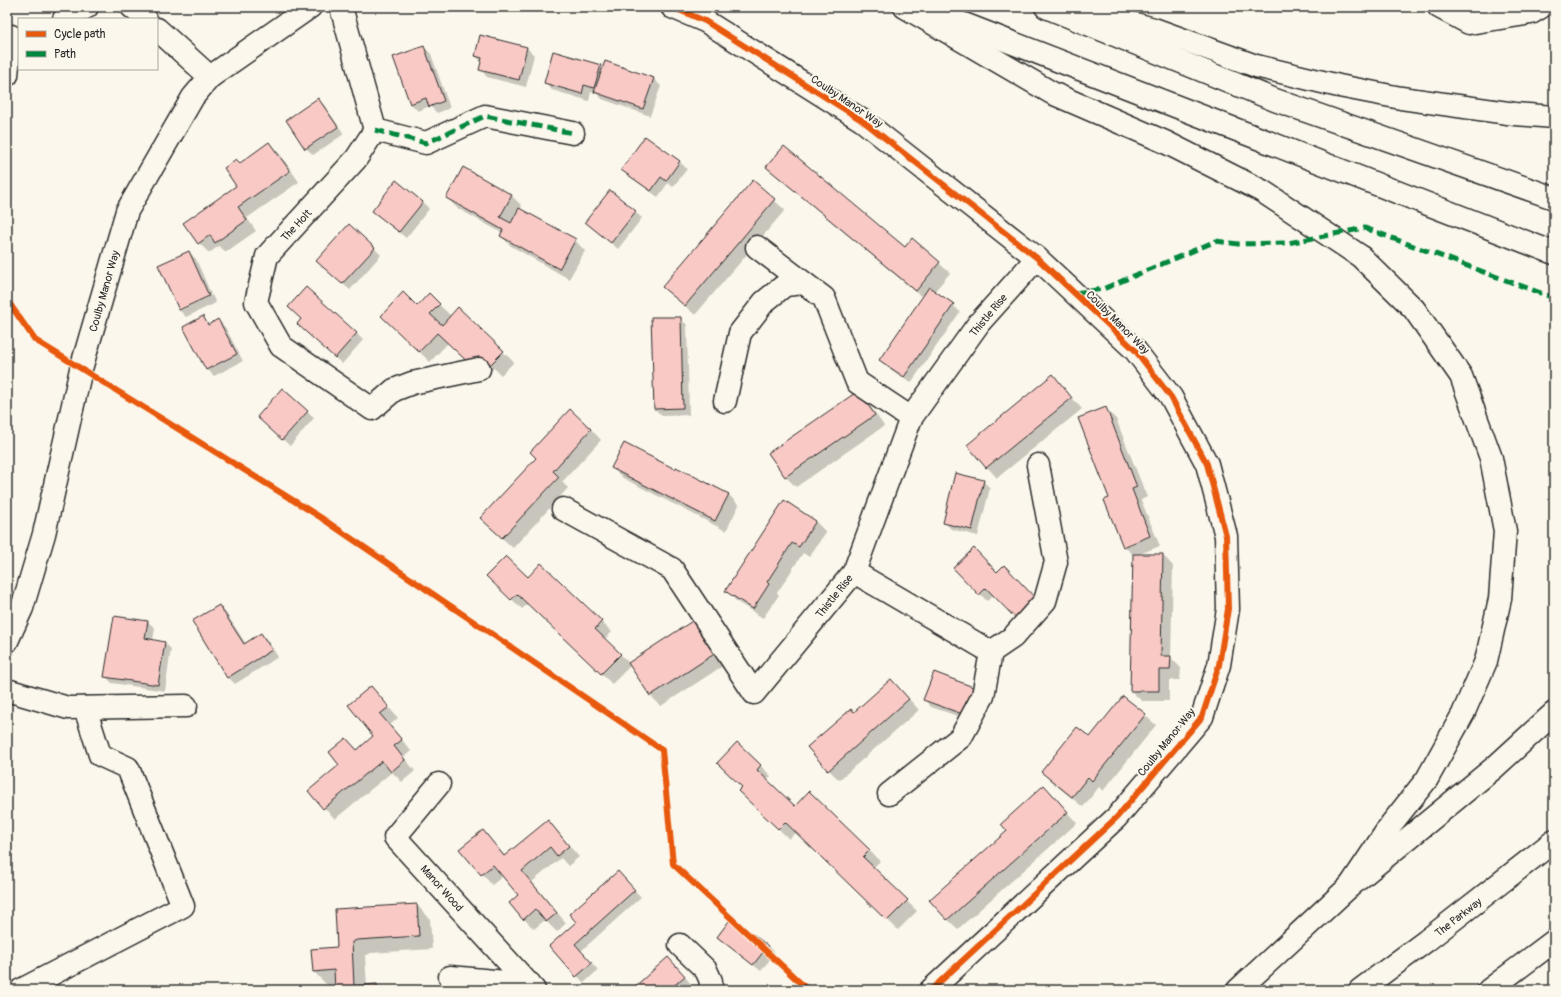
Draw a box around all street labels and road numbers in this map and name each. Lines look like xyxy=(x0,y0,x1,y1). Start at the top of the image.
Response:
street label: Coulby Manor Way xyxy=(808,73,885,130)
street label: The Holt xyxy=(278,206,315,244)
street label: Coulby Manor Way xyxy=(87,249,122,333)
street label: Coulby Manor Way xyxy=(1083,288,1152,357)
street label: Thistle Rise xyxy=(967,291,1010,339)
street label: Thistle Rise xyxy=(813,572,856,621)
street label: Coulby Manor Way xyxy=(1135,705,1198,779)
street label: Manor Wood xyxy=(417,862,466,914)
street label: The Parkway xyxy=(1432,895,1484,940)

